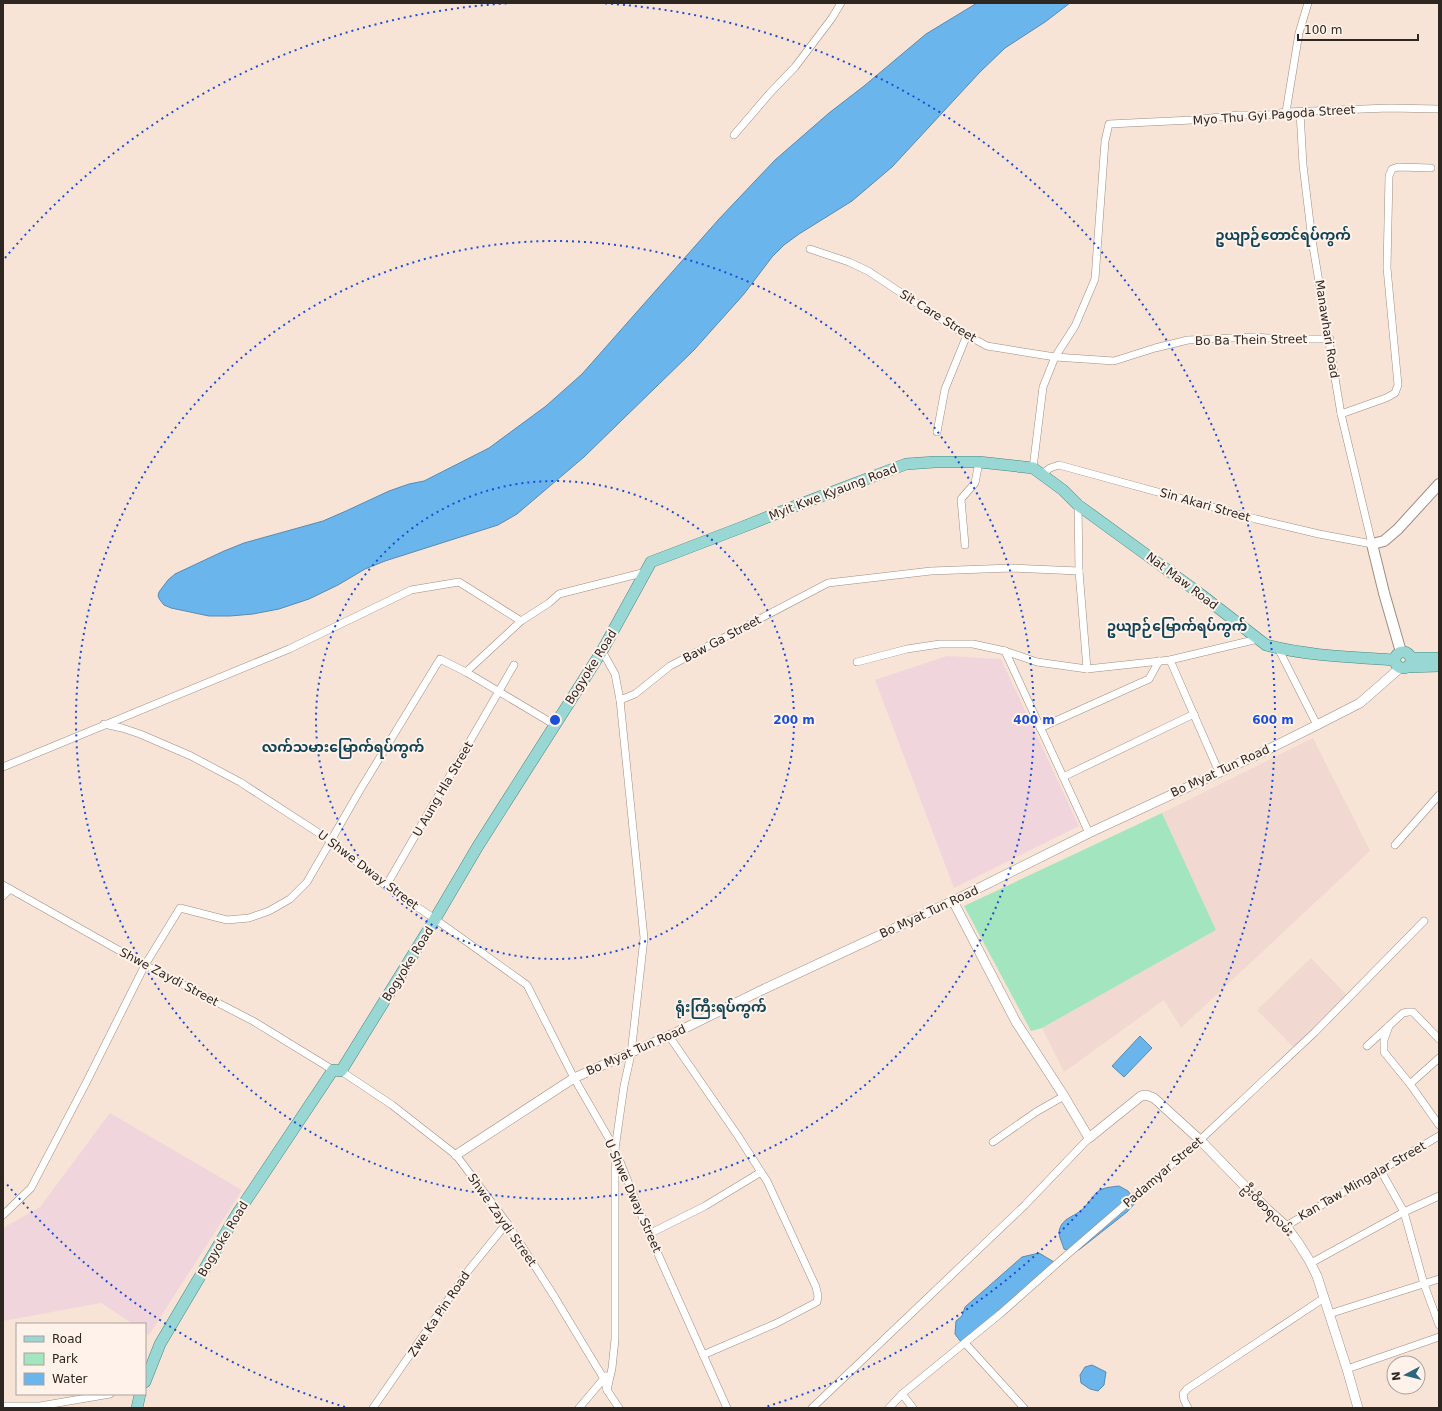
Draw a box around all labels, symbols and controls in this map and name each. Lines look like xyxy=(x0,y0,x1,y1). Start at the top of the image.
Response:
scale bar xyxy=(1298,16,1418,42)
text: 100 m xyxy=(1304,23,1342,37)
street label: Myo Thu Gyi Pagoda Street xyxy=(1192,102,1356,128)
district label: ဥယျာဉ်တောင်ရပ်ကွက် xyxy=(1215,225,1351,247)
street label: Manawhari Road xyxy=(1312,279,1342,379)
street label: Sit Care Street xyxy=(897,287,979,345)
street label: Bo Ba Thein Street xyxy=(1195,332,1308,348)
street label: Myit Kwe Kyaung Road xyxy=(767,461,899,523)
street label: Sin Akari Street xyxy=(1158,485,1252,525)
street label: Nat Maw Road xyxy=(1143,549,1221,613)
street label: Baw Ga Street xyxy=(681,612,764,665)
district label: ဥယျာဉ်မြောက်ရပ်ကွက် xyxy=(1107,616,1247,638)
street label: Bogyoke Road xyxy=(562,627,620,707)
centre of rings xyxy=(548,713,562,727)
text: 200 m xyxy=(773,713,815,727)
text: 400 m xyxy=(1013,713,1055,727)
text: 600 m xyxy=(1252,713,1294,727)
district label: လက်သမားမြောက်ရပ်ကွက် xyxy=(262,737,424,759)
street label: U Aung Hla Street xyxy=(410,739,476,839)
street label: Bo Myat Tun Road xyxy=(1168,742,1272,800)
street label: U Shwe Dway Street xyxy=(315,828,421,913)
street label: Bo Myat Tun Road xyxy=(877,883,981,941)
street label: Bogyoke Road xyxy=(379,924,437,1004)
street label: Shwe Zaydi Street xyxy=(117,945,221,1009)
district label: ရုံးကြီးရပ်ကွက် xyxy=(675,997,767,1019)
street label: Bo Myat Tun Road xyxy=(584,1022,688,1078)
street label: Padamyar Street xyxy=(1121,1134,1206,1210)
street label: U Shwe Dway Street xyxy=(602,1137,664,1255)
street label: Kan Taw Mingalar Street xyxy=(1296,1139,1429,1223)
street label: Shwe Zaydi Street xyxy=(465,1171,539,1269)
street label: ဦးဝိစာရလမ်း xyxy=(1237,1179,1298,1241)
street label: Bogyoke Road xyxy=(195,1199,251,1279)
street label: Zwe Ka Pin Road xyxy=(405,1269,473,1359)
legend xyxy=(16,1323,146,1395)
text: Road xyxy=(52,1332,82,1346)
text: Park xyxy=(52,1352,78,1366)
north arrow xyxy=(1386,1355,1426,1395)
text: N xyxy=(1390,1371,1404,1382)
text: Water xyxy=(52,1372,88,1386)

